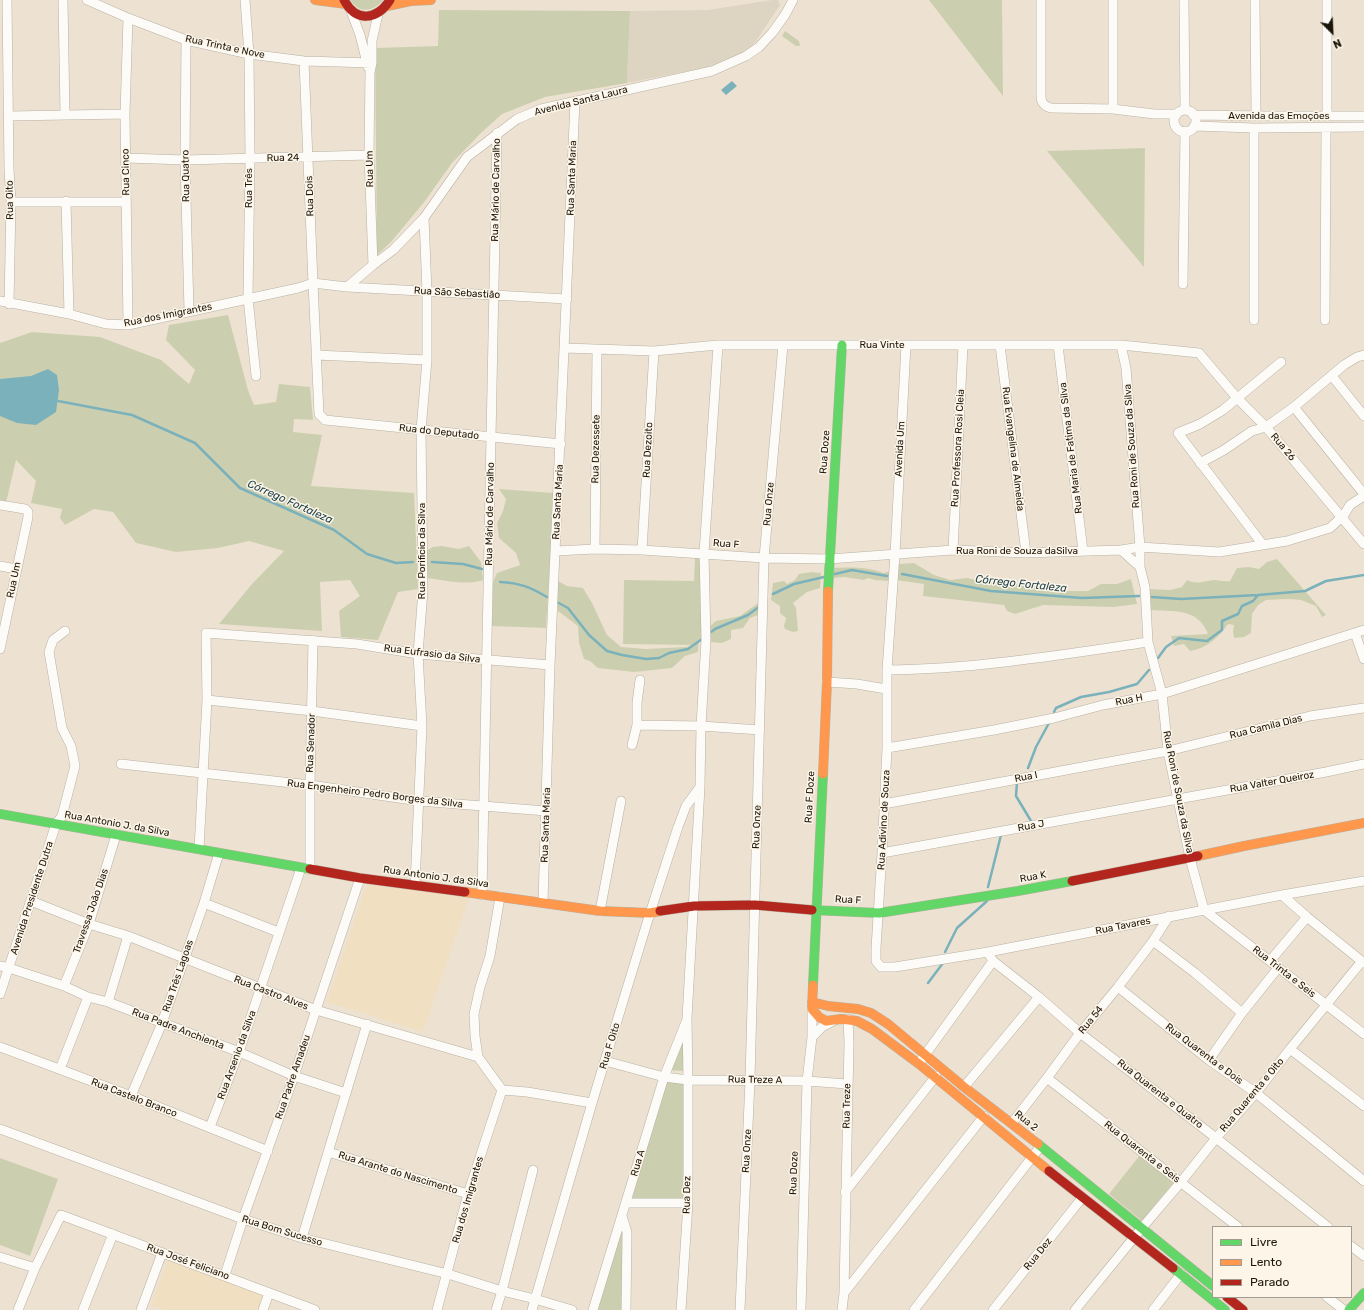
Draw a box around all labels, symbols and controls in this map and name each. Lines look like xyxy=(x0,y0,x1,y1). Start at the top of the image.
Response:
north arrow xyxy=(1312,12,1352,52)
street label: Rua Trinta e Nove xyxy=(184,33,266,61)
text: N xyxy=(1331,36,1343,51)
street label: Avenida Santa Laura xyxy=(533,84,629,118)
street label: Avenida das Emoções xyxy=(1228,110,1330,122)
street label: Rua Mário de Carvalho xyxy=(489,138,503,242)
street label: Rua Santa Maria xyxy=(565,140,579,216)
street label: Rua Cinco xyxy=(120,148,132,196)
street label: Rua Quatro xyxy=(180,150,192,202)
street label: Rua Um xyxy=(364,151,376,187)
street label: Rua 24 xyxy=(267,152,299,164)
street label: Rua Três xyxy=(243,168,255,208)
street label: Rua Dois xyxy=(303,175,317,217)
street label: Rua Oito xyxy=(4,180,16,220)
street label: Rua São Sebastião xyxy=(414,285,500,301)
street label: Rua dos Imigrantes xyxy=(123,301,213,329)
street label: Rua Vinte xyxy=(860,339,904,351)
street label: Rua Maria de Fatima da Silva xyxy=(1057,382,1085,514)
street label: Rua Roni de Souza da Silva xyxy=(1122,383,1142,509)
street label: Rua Evangelina de Almeida xyxy=(999,386,1027,512)
street label: Rua Professora Rosi Cleia xyxy=(949,389,967,507)
street label: Rua Dezessete xyxy=(589,414,603,484)
street label: Avenida Um xyxy=(893,421,907,477)
street label: Rua do Deputado xyxy=(398,422,480,442)
street label: Rua Dezoito xyxy=(641,422,655,478)
street label: Rua Doze xyxy=(817,430,833,474)
street label: Rua 26 xyxy=(1268,431,1298,463)
street label: Rua Mário de Carvalho xyxy=(483,462,497,566)
street label: Rua Santa Maria xyxy=(550,464,566,540)
water label: Córrego Fortaleza xyxy=(245,477,335,527)
street label: Rua Onze xyxy=(761,482,777,526)
street label: Rua Porificio da Silva xyxy=(416,503,428,599)
street label: Rua F xyxy=(712,537,740,551)
street label: Rua Roni de Souza daSilva xyxy=(956,545,1078,557)
street label: Rua Um xyxy=(4,561,24,599)
water label: Córrego Fortaleza xyxy=(975,573,1067,595)
street label: Rua Eufrasio da Silva xyxy=(383,642,481,666)
street label: Rua H xyxy=(1114,691,1144,709)
street label: Rua Camila Dias xyxy=(1228,712,1304,742)
street label: Rua Senador xyxy=(304,713,318,773)
street label: Rua Roni de Souza da Silva xyxy=(1160,730,1196,854)
street label: Rua I xyxy=(1013,769,1039,785)
street label: Rua Valter Queiroz xyxy=(1229,769,1315,795)
street label: Rua Adivino de Souza xyxy=(875,770,893,870)
street label: Rua F Doze xyxy=(803,771,817,823)
street label: Rua Engenheiro Pedro Borges da Silva xyxy=(286,777,464,811)
street label: Rua Santa Maria xyxy=(539,787,553,863)
street label: Rua Onze xyxy=(750,805,764,849)
street label: Rua Antonio J. da Silva xyxy=(64,809,170,839)
street label: Rua J xyxy=(1017,818,1045,834)
street label: Avenida Presidente Dutra xyxy=(8,840,56,956)
street label: Rua Antonio J. da Silva xyxy=(382,864,490,890)
street label: Travessa João Dias xyxy=(71,867,111,955)
street label: Rua K xyxy=(1019,869,1047,885)
street label: Rua F xyxy=(835,893,861,907)
street label: Rua Tavares xyxy=(1094,915,1152,937)
street label: Rua Três Lagoas xyxy=(160,938,196,1014)
street label: Rua Trinta e Seis xyxy=(1250,944,1318,1000)
street label: Rua Castro Alves xyxy=(232,973,310,1013)
street label: Rua 54 xyxy=(1076,1004,1106,1036)
street label: Rua Padre Anchienta xyxy=(130,1006,226,1052)
street label: Rua Arsenio da Silva xyxy=(215,1009,259,1101)
street label: Rua F Oito xyxy=(597,1021,623,1071)
street label: Rua Quarenta e Dois xyxy=(1163,1021,1245,1087)
street label: Rua Padre Amadeu xyxy=(273,1033,313,1121)
street label: Rua Quarenta e Oito xyxy=(1218,1056,1286,1134)
street label: Rua Quarenta e Quatro xyxy=(1115,1057,1205,1131)
street label: Rua Treze A xyxy=(728,1074,782,1086)
street label: Rua Castelo Branco xyxy=(89,1076,179,1120)
street label: Rua Treze xyxy=(841,1083,853,1129)
street label: Rua 2 xyxy=(1012,1108,1040,1134)
street label: Rua Quarenta e Seis xyxy=(1102,1119,1182,1185)
street label: Rua Onze xyxy=(740,1129,754,1173)
street label: Rua A xyxy=(628,1148,648,1178)
street label: Rua Arante do Nascimento xyxy=(337,1149,459,1197)
street label: Rua Doze xyxy=(787,1151,801,1195)
street label: Rua dos Imigrantes xyxy=(450,1155,486,1245)
street label: Rua Dez xyxy=(681,1176,693,1214)
street label: Rua Bom Sucesso xyxy=(240,1213,324,1249)
legend xyxy=(1212,1226,1352,1298)
street label: Rua Dez xyxy=(1021,1235,1055,1273)
text: Livre xyxy=(1250,1235,1277,1249)
street label: Rua José Feliciano xyxy=(145,1241,231,1283)
text: Lento xyxy=(1250,1255,1282,1269)
text: Parado xyxy=(1250,1275,1289,1289)

